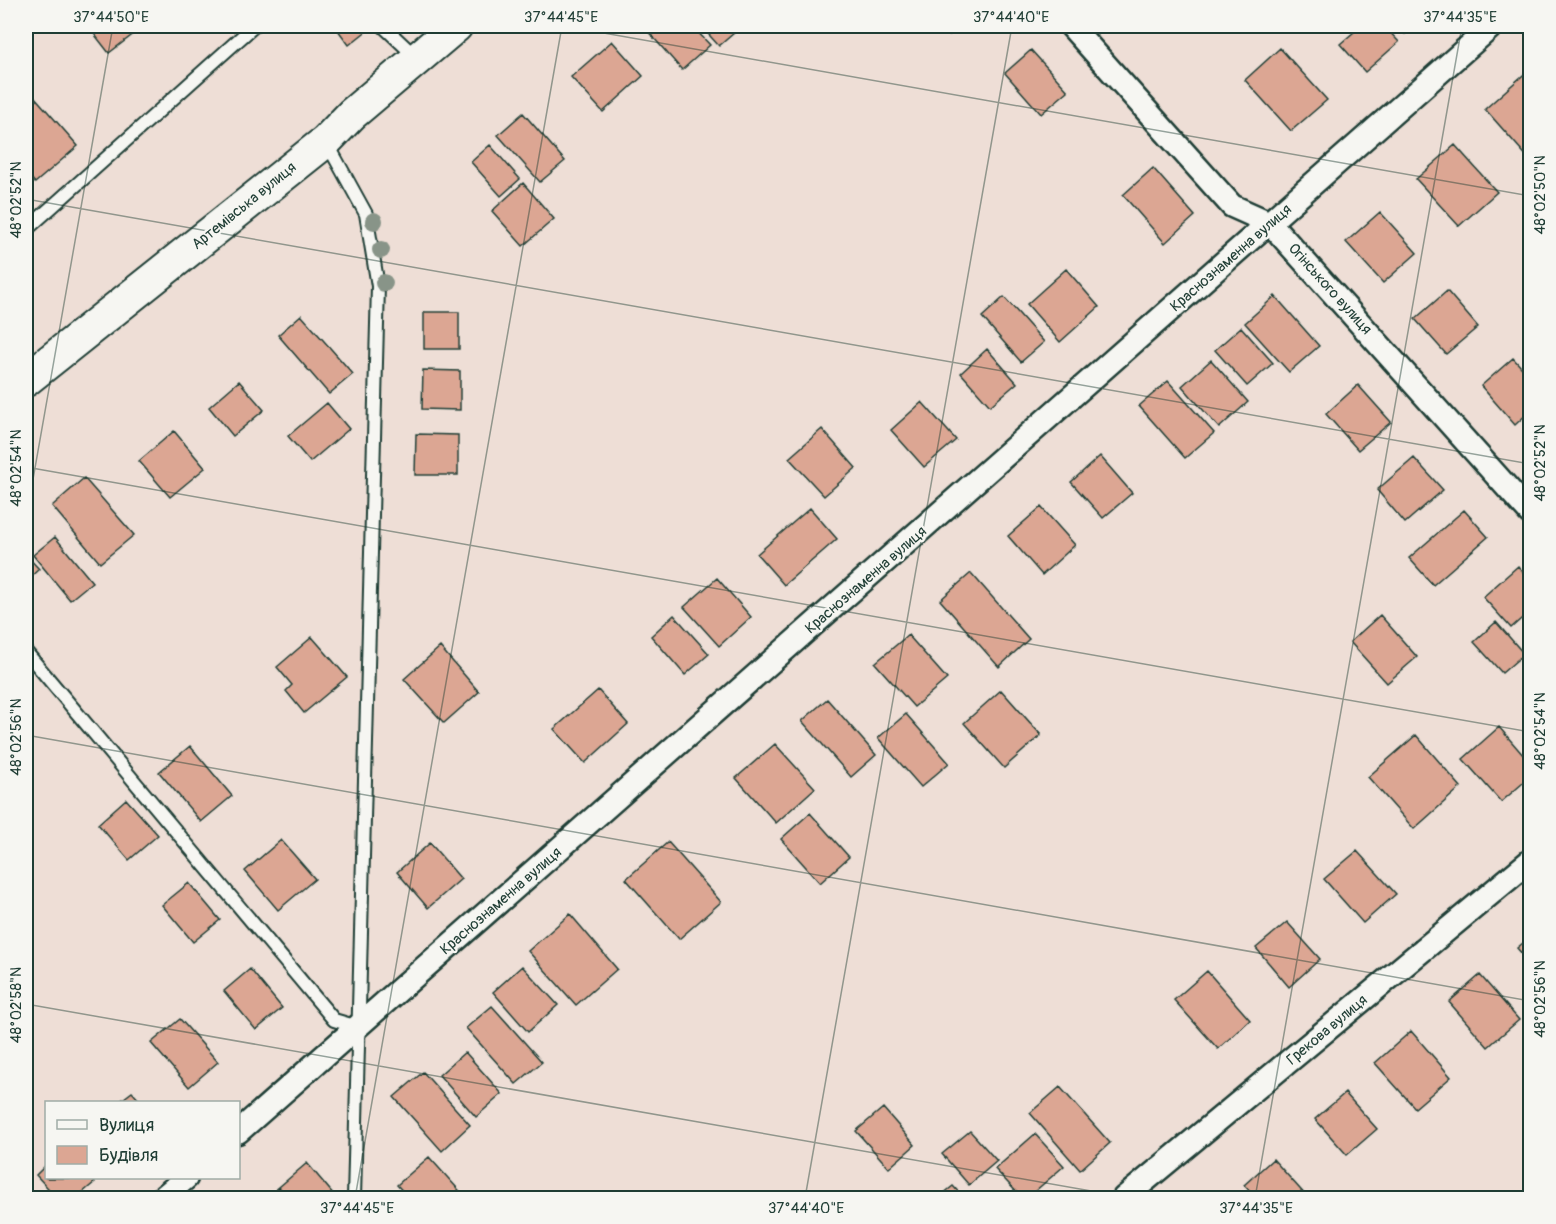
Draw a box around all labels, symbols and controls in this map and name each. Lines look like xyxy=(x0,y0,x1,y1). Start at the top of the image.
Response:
text: 37°44'50"E xyxy=(73,8,149,27)
text: 37°44'45"E xyxy=(524,8,598,27)
text: 37°44'40"E xyxy=(973,8,1049,27)
text: 37°44'35"E xyxy=(1423,8,1497,27)
text: 48°02'50"N xyxy=(1531,155,1550,235)
street label: Артемівська вулиця xyxy=(188,158,300,254)
text: 48°02'52"N xyxy=(7,161,26,239)
street label: Краснознаменна вулиця xyxy=(1166,200,1296,316)
street label: Огінського вулиця xyxy=(1284,239,1376,339)
text: 48°02'52"N xyxy=(1531,424,1550,502)
text: 48°02'54"N xyxy=(7,429,26,507)
street label: Краснознаменна вулиця xyxy=(801,522,931,638)
text: 48°02'54"N xyxy=(1531,692,1550,770)
text: 48°02'56"N xyxy=(7,698,26,776)
street label: Краснознаменна вулиця xyxy=(436,843,566,959)
text: 48°02'56"N xyxy=(1531,960,1550,1038)
text: 48°02'58"N xyxy=(7,967,26,1043)
street label: Грекова вулиця xyxy=(1283,991,1371,1069)
legend xyxy=(45,1101,240,1179)
text: Вулиця xyxy=(99,1114,154,1137)
text: Будівля xyxy=(99,1144,158,1167)
text: 37°44'45"E xyxy=(320,1199,394,1218)
text: 37°44'40"E xyxy=(768,1199,844,1218)
text: 37°44'35"E xyxy=(1219,1199,1293,1218)

